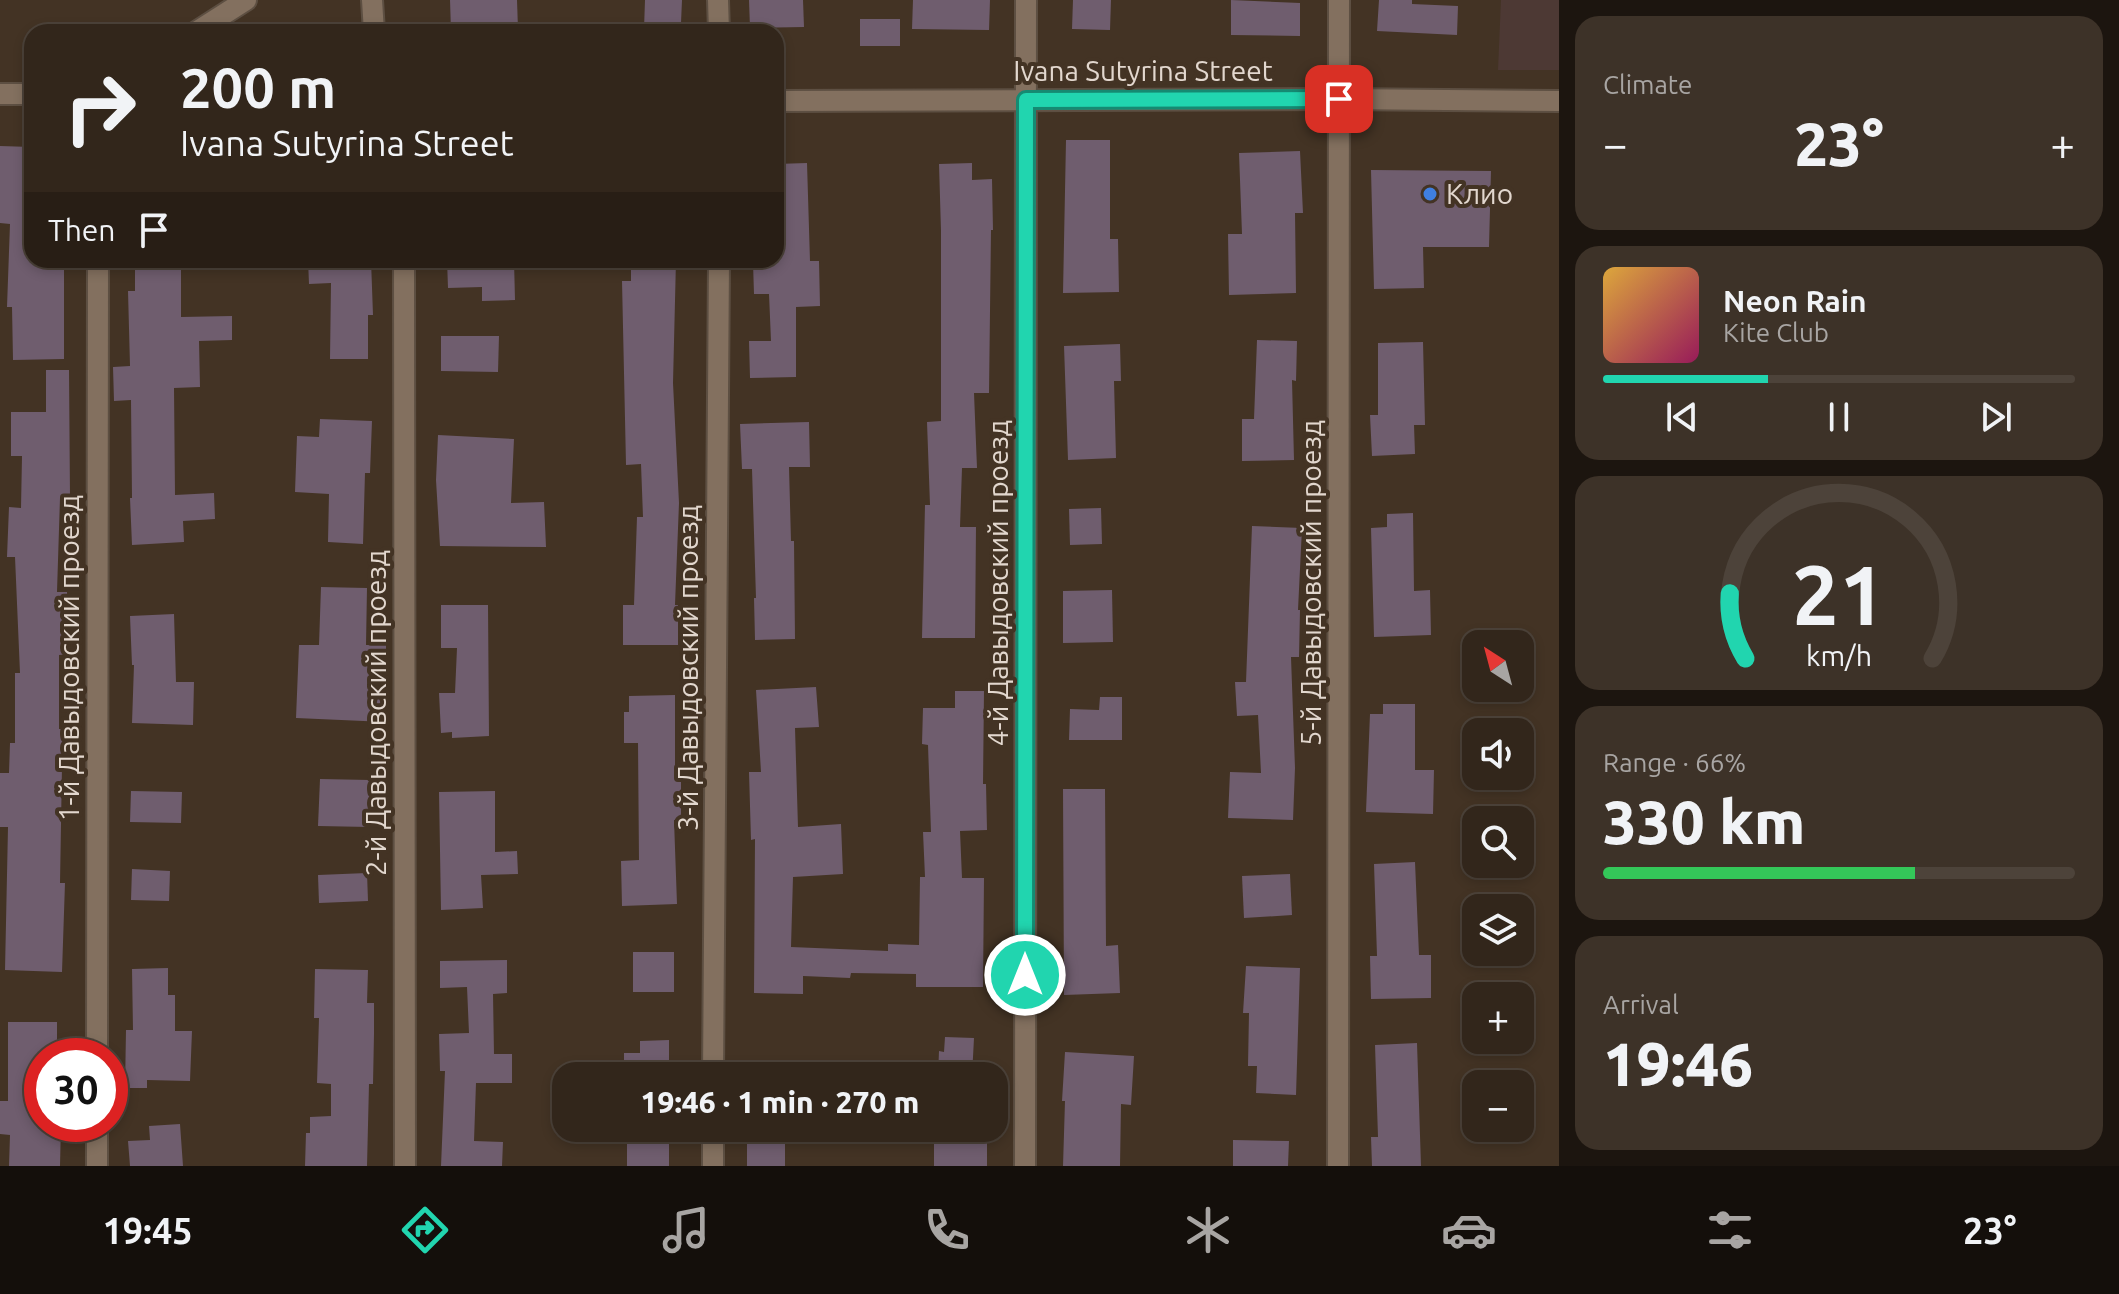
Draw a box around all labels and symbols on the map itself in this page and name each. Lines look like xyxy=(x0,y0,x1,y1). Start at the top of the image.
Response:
street label: Ivana Sutyrina Street xyxy=(1013,55,1273,86)
pin xyxy=(1305,65,1373,133)
place label: Клио xyxy=(1446,178,1513,209)
marker: Клио xyxy=(1421,185,1439,203)
street label: 4-й Давыдовский проезд xyxy=(982,420,1013,746)
street label: 5-й Давыдовский проезд xyxy=(1295,420,1326,746)
street label: 1-й Давыдовский проезд xyxy=(53,495,84,821)
street label: 3-й Давыдовский проезд xyxy=(672,505,703,831)
street label: 2-й Давыдовский проезд xyxy=(360,550,391,876)
north arrow xyxy=(1462,630,1534,702)
position arrow xyxy=(983,933,1067,1017)
speed limit sign: 30 xyxy=(24,1038,128,1142)

